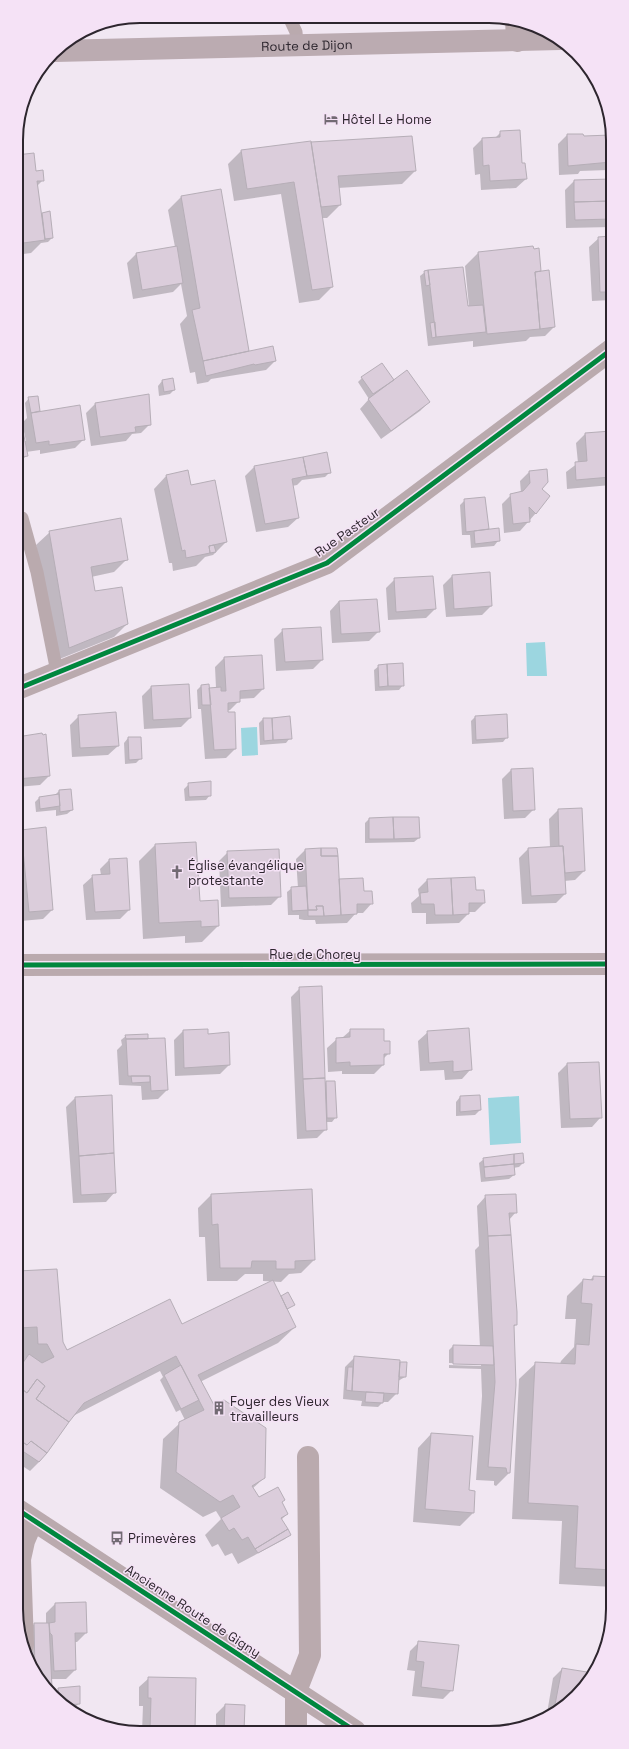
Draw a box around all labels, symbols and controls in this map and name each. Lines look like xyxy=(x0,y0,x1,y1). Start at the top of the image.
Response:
street label: Route de Dijon xyxy=(261,35,353,55)
hotel icon: Hôtel Le Home xyxy=(323,111,339,127)
place label: Hôtel Le Home xyxy=(342,111,432,128)
street label: Rue Pasteur xyxy=(311,503,383,561)
place label: Église évangélique protestante xyxy=(188,857,304,889)
church icon: Église évangélique protestante xyxy=(169,864,185,880)
street label: Rue de Chorey xyxy=(269,946,361,963)
place label: Foyer des Vieux travailleurs xyxy=(230,1393,330,1425)
building icon: Foyer des Vieux travailleurs xyxy=(211,1400,227,1416)
bus stop icon: Primevères xyxy=(109,1530,125,1546)
place label: Primevères xyxy=(128,1530,196,1547)
street label: Ancienne Route de Gigny xyxy=(122,1561,264,1661)

